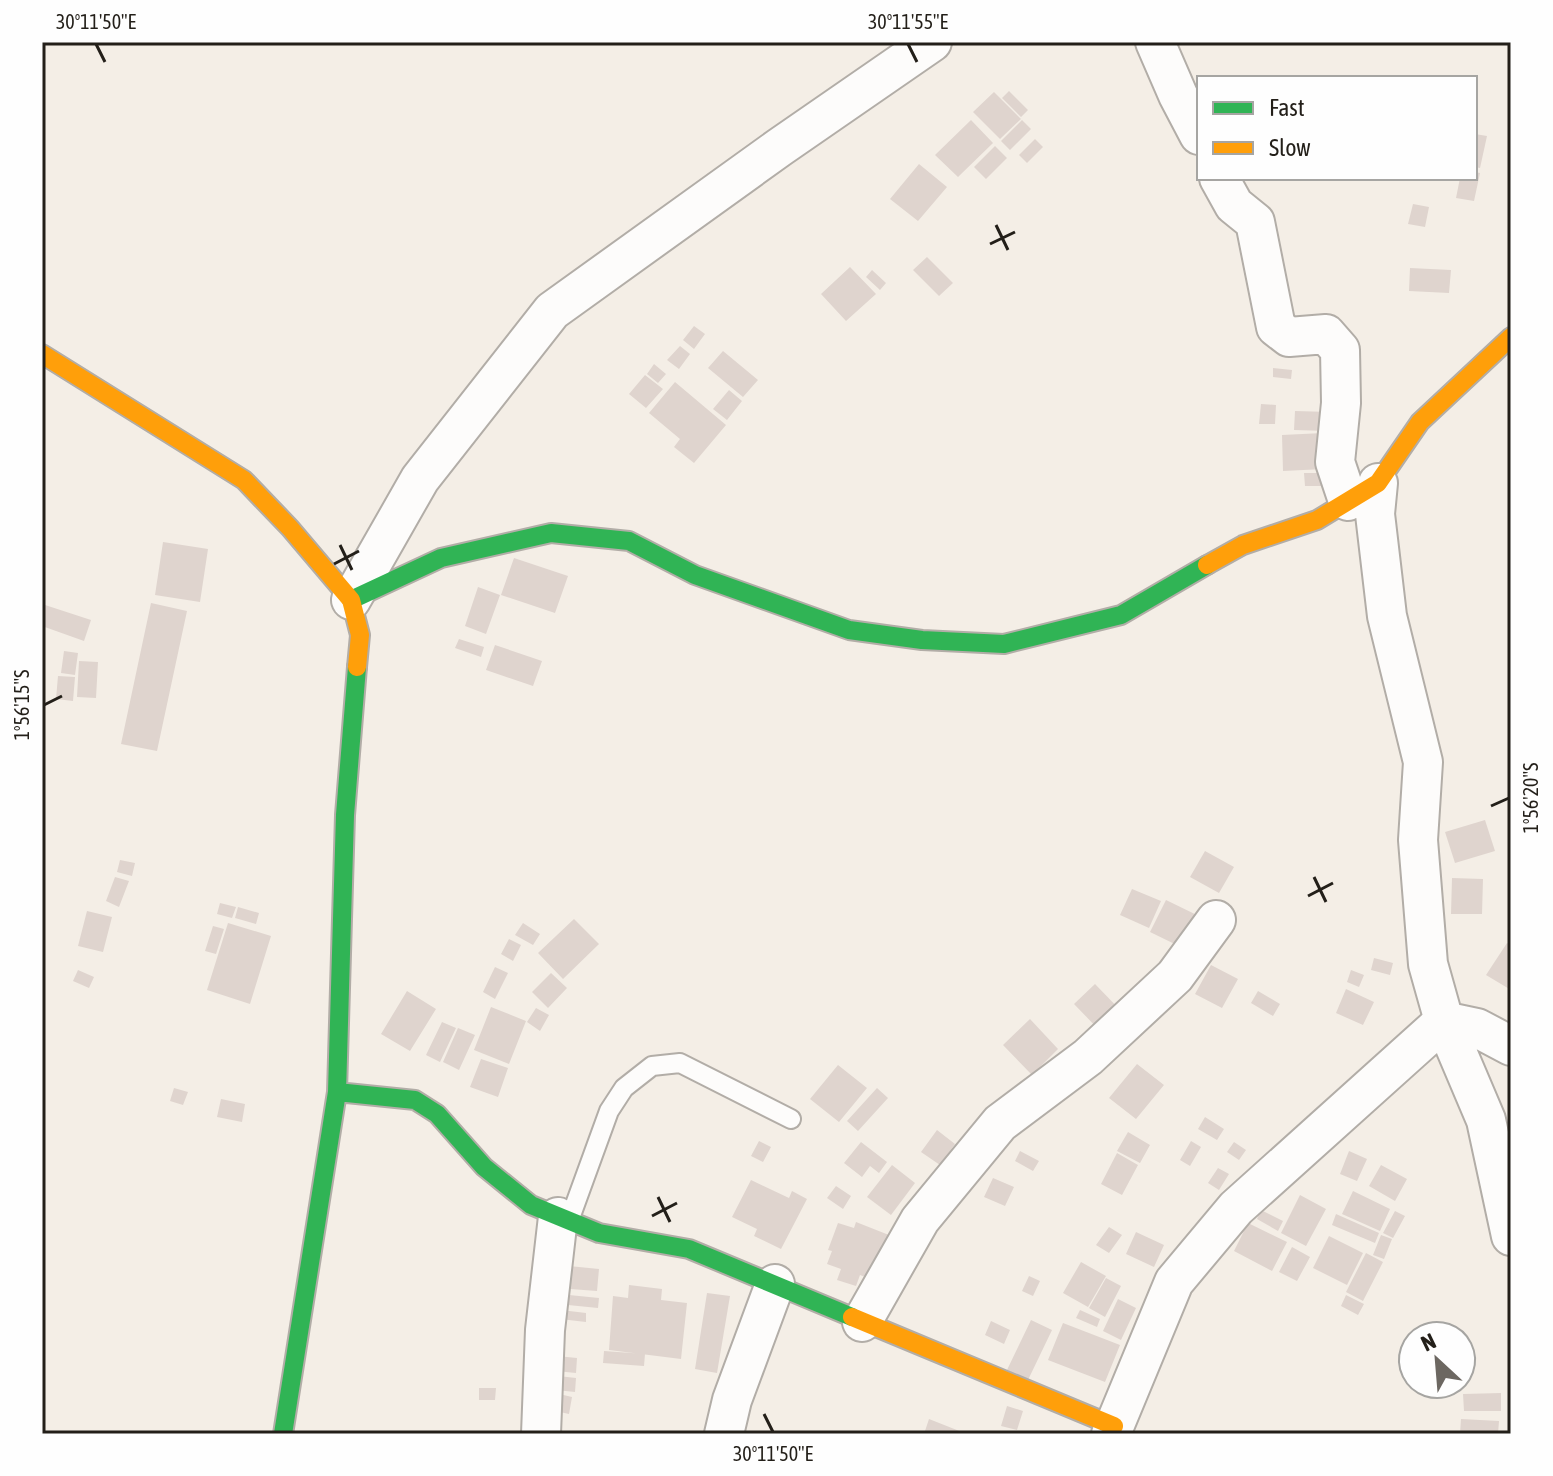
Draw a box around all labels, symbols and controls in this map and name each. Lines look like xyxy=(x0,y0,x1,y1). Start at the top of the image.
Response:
text: 30°11'50"E xyxy=(56,10,137,33)
text: 30°11'55"E xyxy=(868,10,949,33)
legend xyxy=(1197,76,1477,180)
text: Fast xyxy=(1269,94,1305,121)
text: Slow xyxy=(1269,134,1311,161)
text: 1°56'15"S xyxy=(10,670,33,740)
text: 1°56'20"S xyxy=(1519,763,1542,833)
north arrow xyxy=(1397,1320,1477,1400)
text: N xyxy=(1417,1327,1440,1357)
text: 30°11'50"E xyxy=(733,1442,814,1465)

